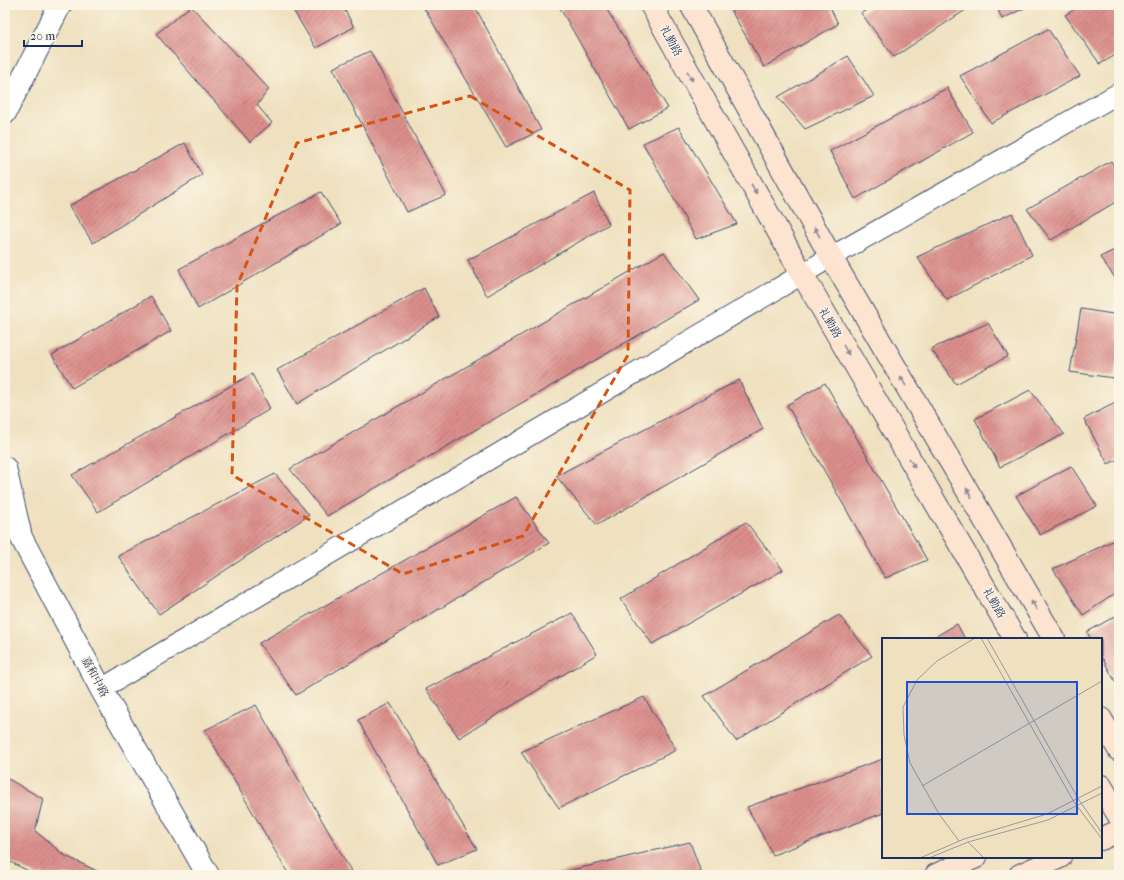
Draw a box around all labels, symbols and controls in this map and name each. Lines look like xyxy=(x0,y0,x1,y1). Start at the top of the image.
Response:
scale bar xyxy=(24,22,82,48)
street label: 礼勤路 xyxy=(657,23,685,59)
text: 20 m xyxy=(30,29,55,43)
one-way arrow xyxy=(687,70,694,82)
one-way arrow xyxy=(751,183,757,195)
one-way arrow xyxy=(814,226,820,238)
street label: 礼勤路 xyxy=(816,305,844,341)
one-way arrow xyxy=(843,344,850,356)
one-way arrow xyxy=(900,375,907,387)
one-way arrow xyxy=(908,457,915,469)
one-way arrow xyxy=(965,487,972,499)
street label: 礼勤路 xyxy=(980,585,1008,621)
one-way arrow xyxy=(1031,599,1038,611)
inset map xyxy=(882,638,1102,858)
street label: 嘉和中路 xyxy=(79,655,111,699)

